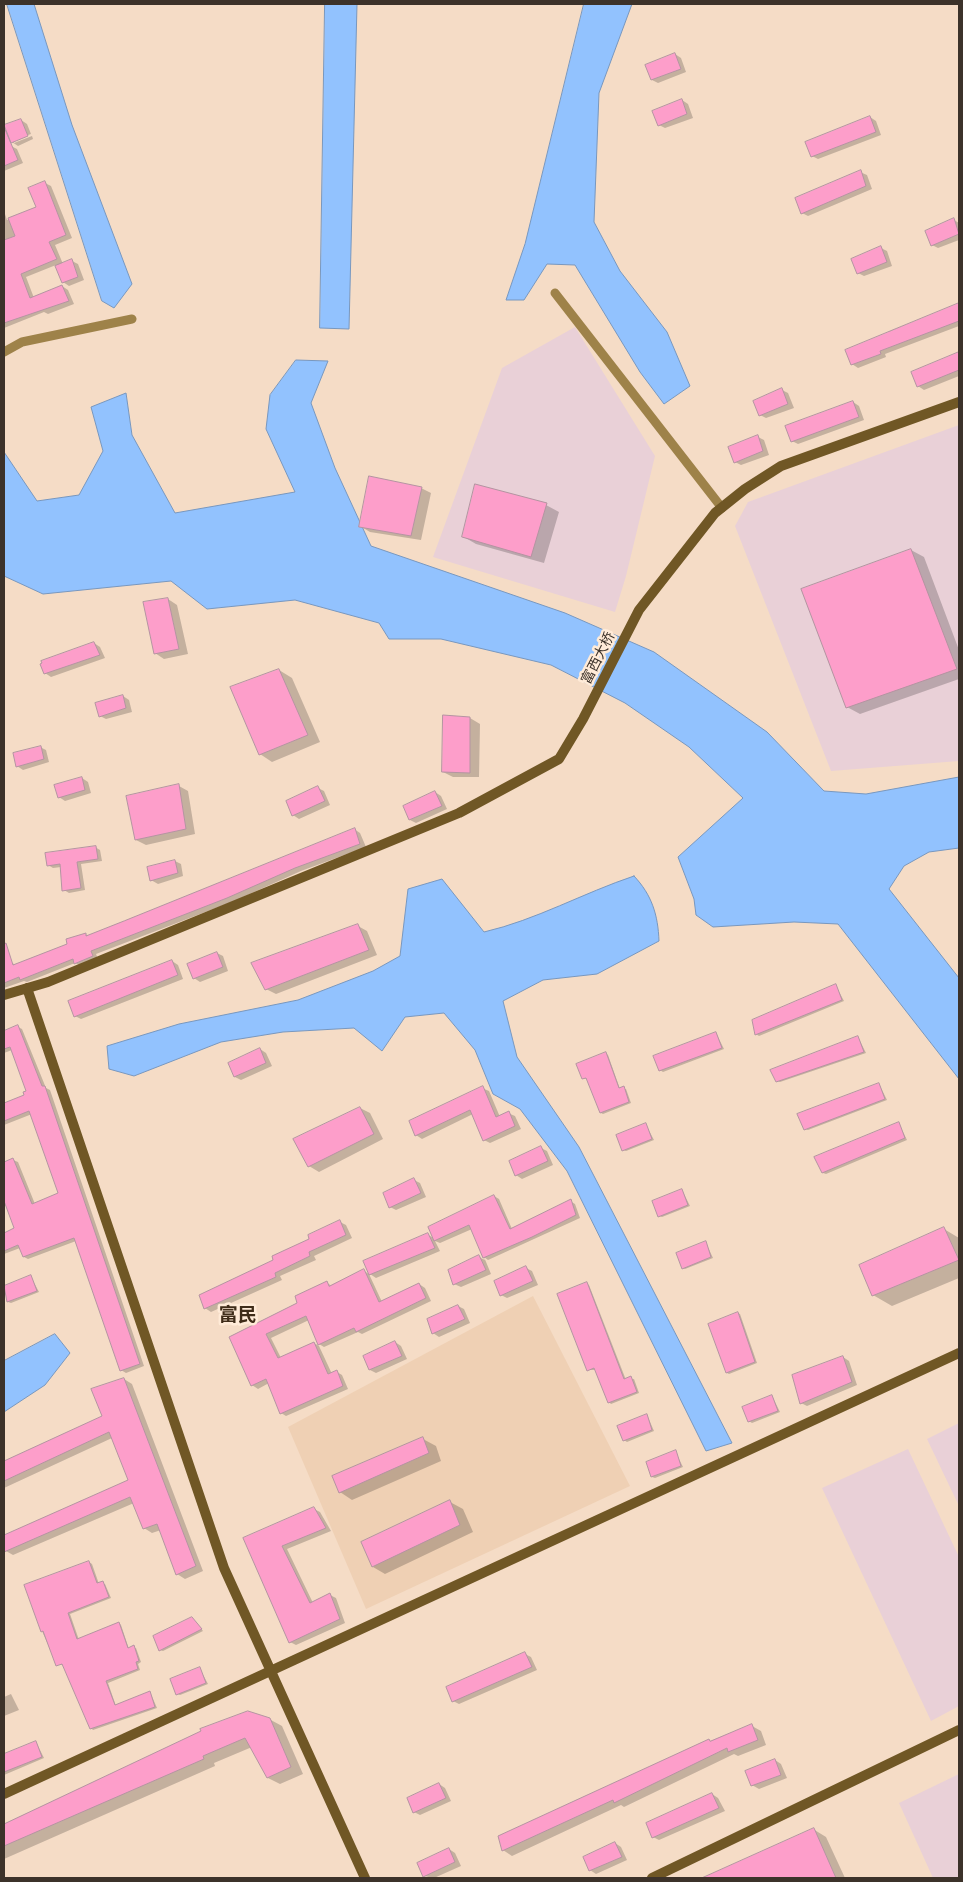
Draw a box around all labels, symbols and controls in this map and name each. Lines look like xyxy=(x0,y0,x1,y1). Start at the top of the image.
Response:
street label: 富西大桥 xyxy=(578,629,618,687)
district label: 富民 xyxy=(219,1304,257,1326)

